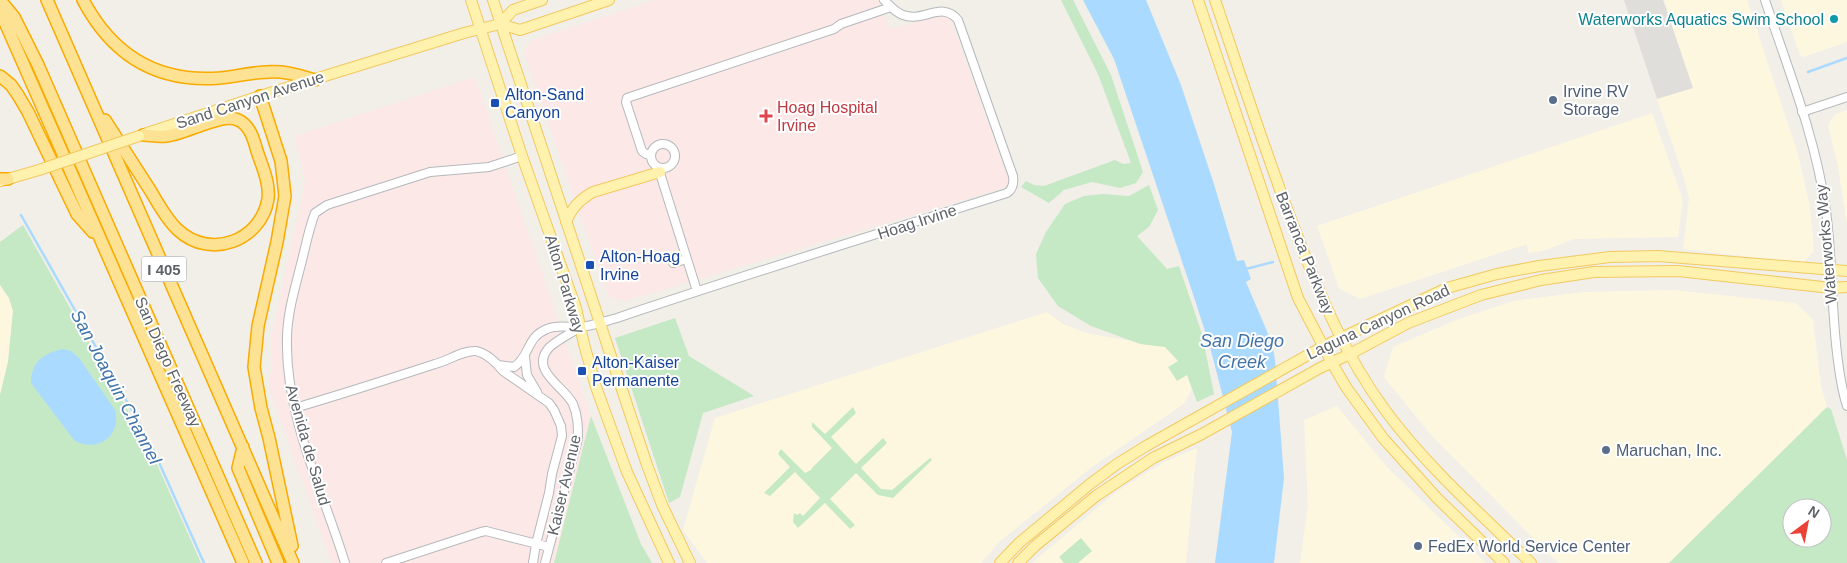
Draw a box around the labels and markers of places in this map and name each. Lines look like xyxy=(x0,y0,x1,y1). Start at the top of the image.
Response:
place label: Waterworks Aquatics Swim School xyxy=(1578,11,1824,28)
marker: Waterworks Aquatics Swim School xyxy=(1828,13,1840,25)
place label: Irvine RV Storage xyxy=(1563,83,1629,118)
place label: Alton-Sand Canyon xyxy=(505,86,584,121)
marker: Irvine RV Storage xyxy=(1547,94,1559,106)
marker: Alton-Sand Canyon xyxy=(489,97,501,109)
place label: Hoag Hospital Irvine xyxy=(777,99,878,134)
marker: Hoag Hospital Irvine xyxy=(759,109,773,123)
place label: Alton-Hoag Irvine xyxy=(600,248,680,283)
marker: Alton-Hoag Irvine xyxy=(584,259,596,271)
place label: Alton-Kaiser Permanente xyxy=(592,354,680,389)
marker: Alton-Kaiser Permanente xyxy=(576,365,588,377)
place label: Maruchan, Inc. xyxy=(1616,442,1722,459)
marker: Maruchan, Inc. xyxy=(1600,444,1612,456)
place label: FedEx World Service Center xyxy=(1428,538,1631,555)
marker: FedEx World Service Center xyxy=(1412,540,1424,552)

